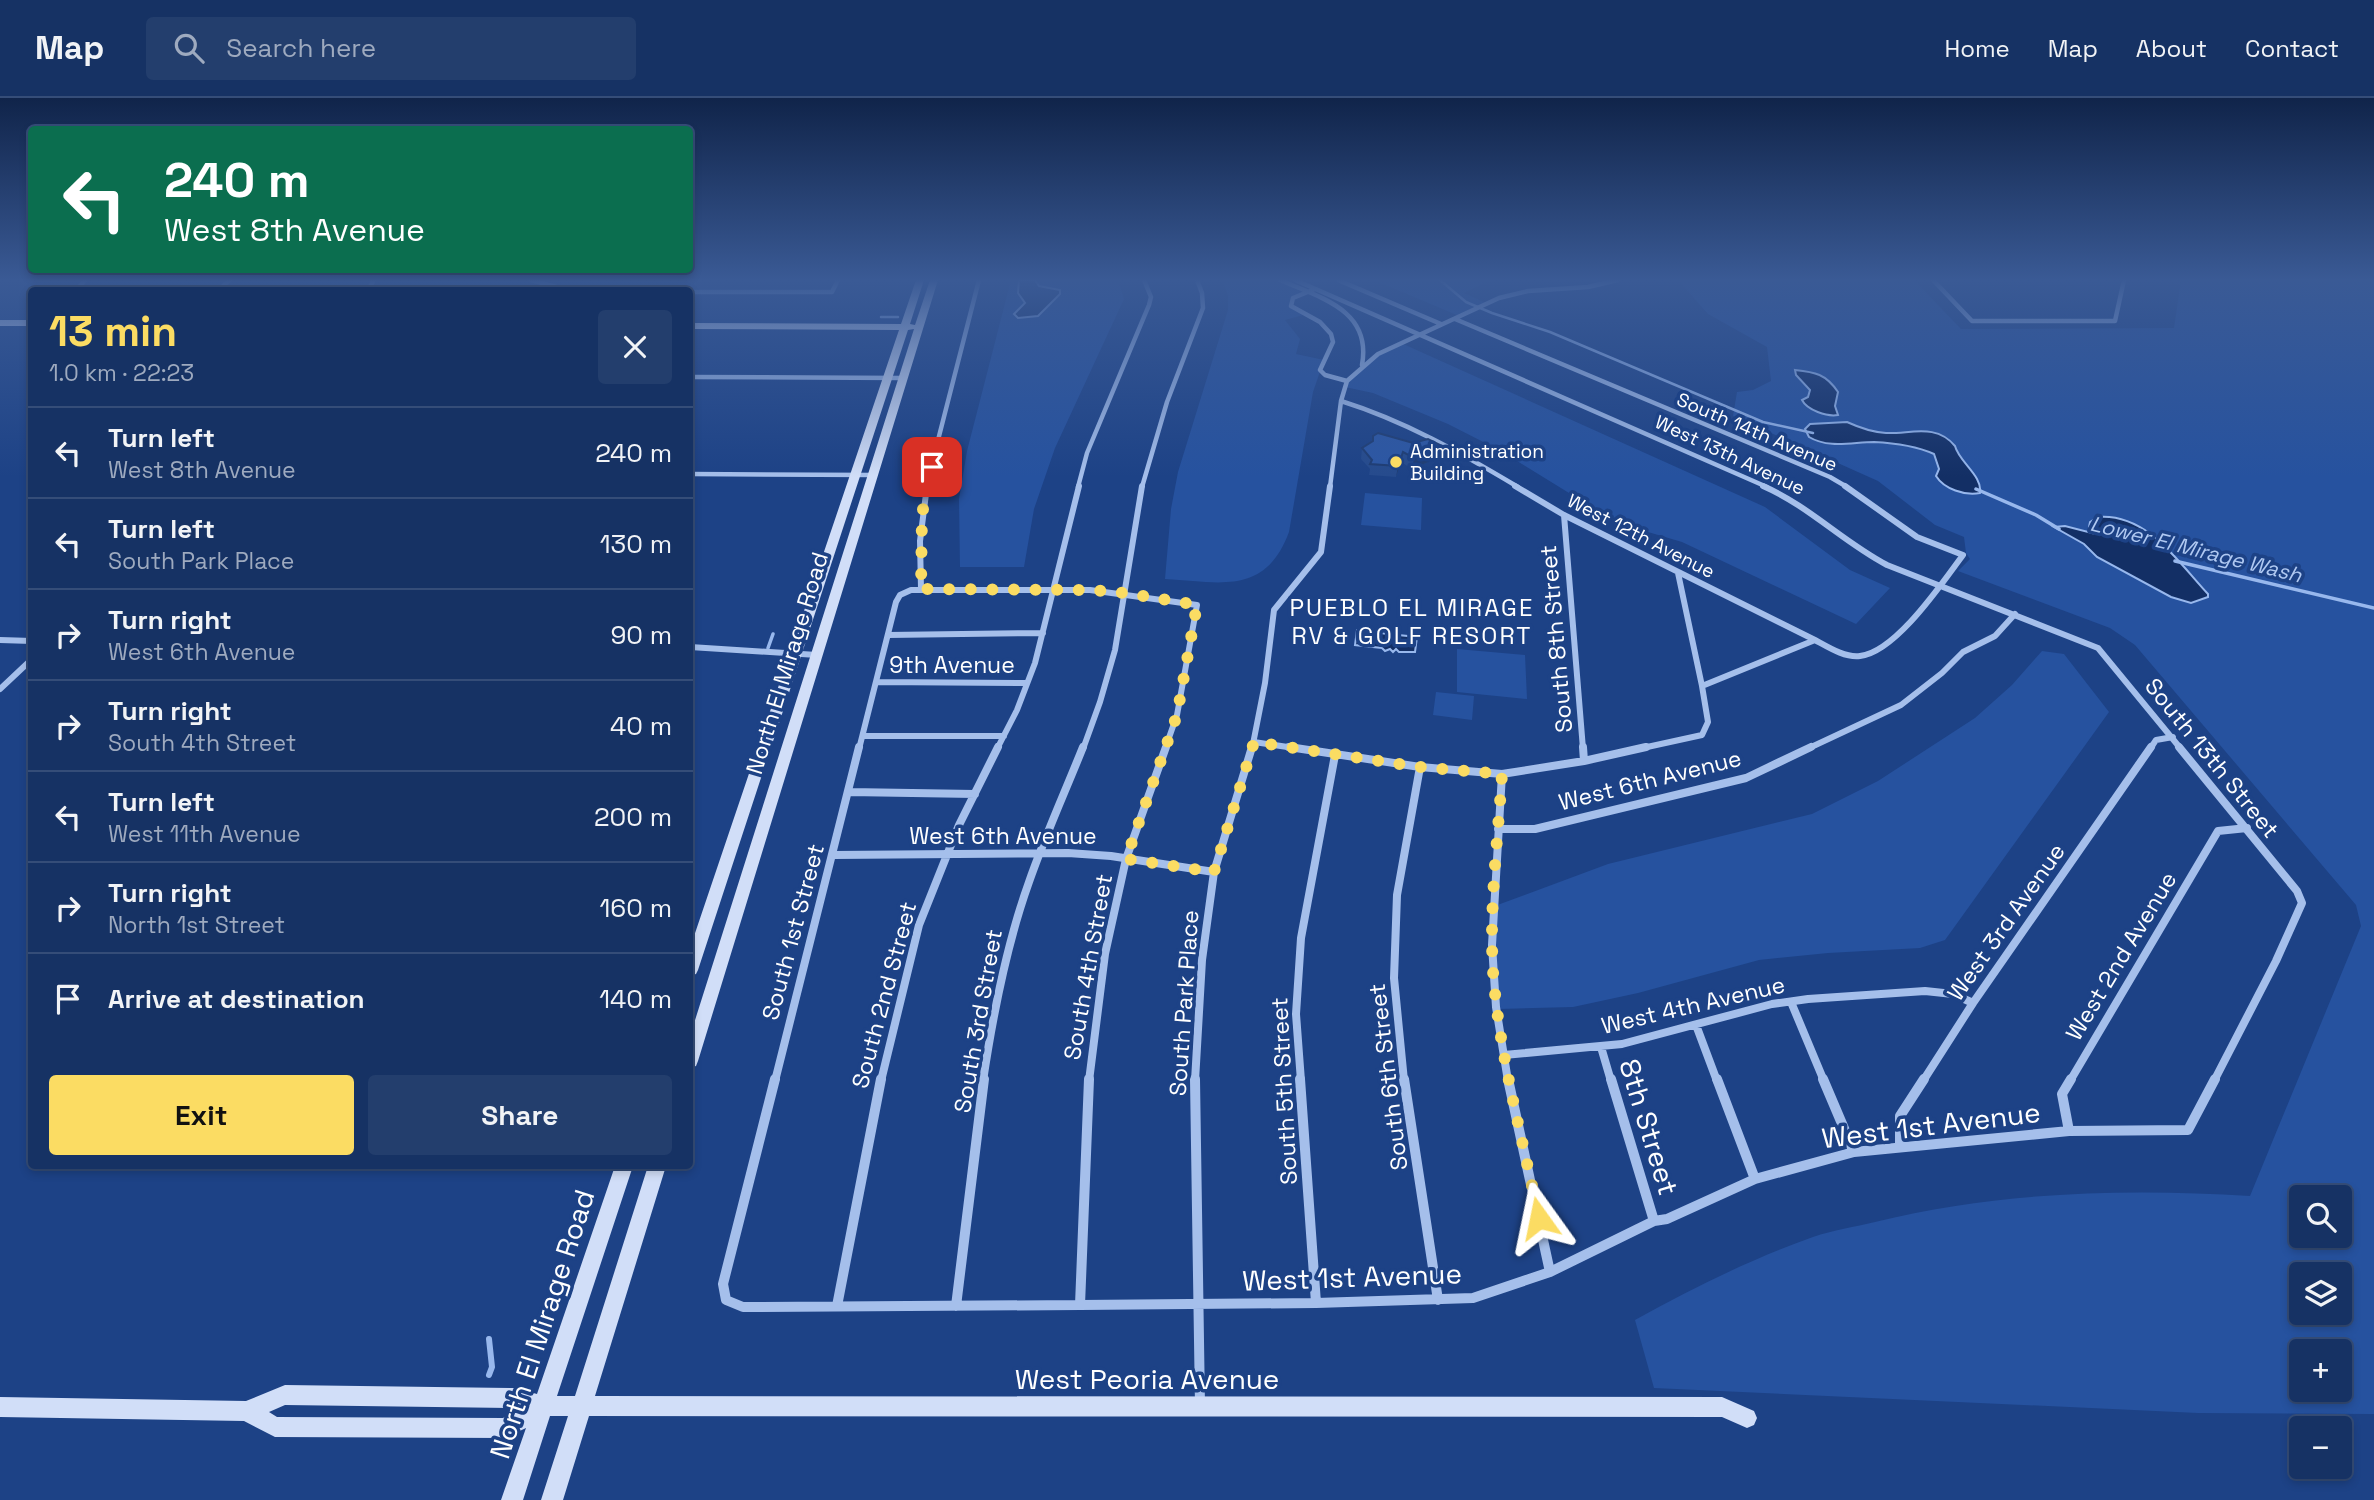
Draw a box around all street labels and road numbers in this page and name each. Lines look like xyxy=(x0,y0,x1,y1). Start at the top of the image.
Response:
street label: South 14th Avenue xyxy=(1673,387,1841,477)
street label: West 13th Avenue xyxy=(1651,409,1809,501)
street label: West 12th Avenue xyxy=(1563,488,1719,584)
street label: South 8th Street xyxy=(1533,544,1579,734)
street label: North El Mirage Road xyxy=(739,548,835,778)
street label: 9th Avenue xyxy=(889,650,1015,680)
street label: South 13th Street xyxy=(2138,672,2286,844)
street label: West 6th Avenue xyxy=(1555,743,1745,817)
street label: West 6th Avenue xyxy=(909,821,1097,851)
street label: West 3rd Avenue xyxy=(1940,837,2072,1007)
street label: South 1st Street xyxy=(755,841,831,1023)
street label: West 2nd Avenue xyxy=(2059,866,2183,1046)
street label: South 4th Street xyxy=(1057,872,1119,1062)
street label: South 2nd Street xyxy=(845,898,923,1092)
street label: South Park Place xyxy=(1163,909,1205,1097)
street label: South 3rd Street xyxy=(947,927,1009,1115)
street label: West 4th Avenue xyxy=(1598,969,1788,1041)
street label: South 6th Street xyxy=(1362,982,1414,1172)
street label: South 5th Street xyxy=(1264,997,1304,1185)
street label: 8th Street xyxy=(1611,1055,1687,1199)
street label: West 1st Avenue xyxy=(1820,1094,2042,1156)
street label: North El Mirage Road xyxy=(481,1185,603,1463)
street label: West 1st Avenue xyxy=(1241,1255,1463,1299)
street label: West Peoria Avenue xyxy=(1015,1361,1279,1397)

